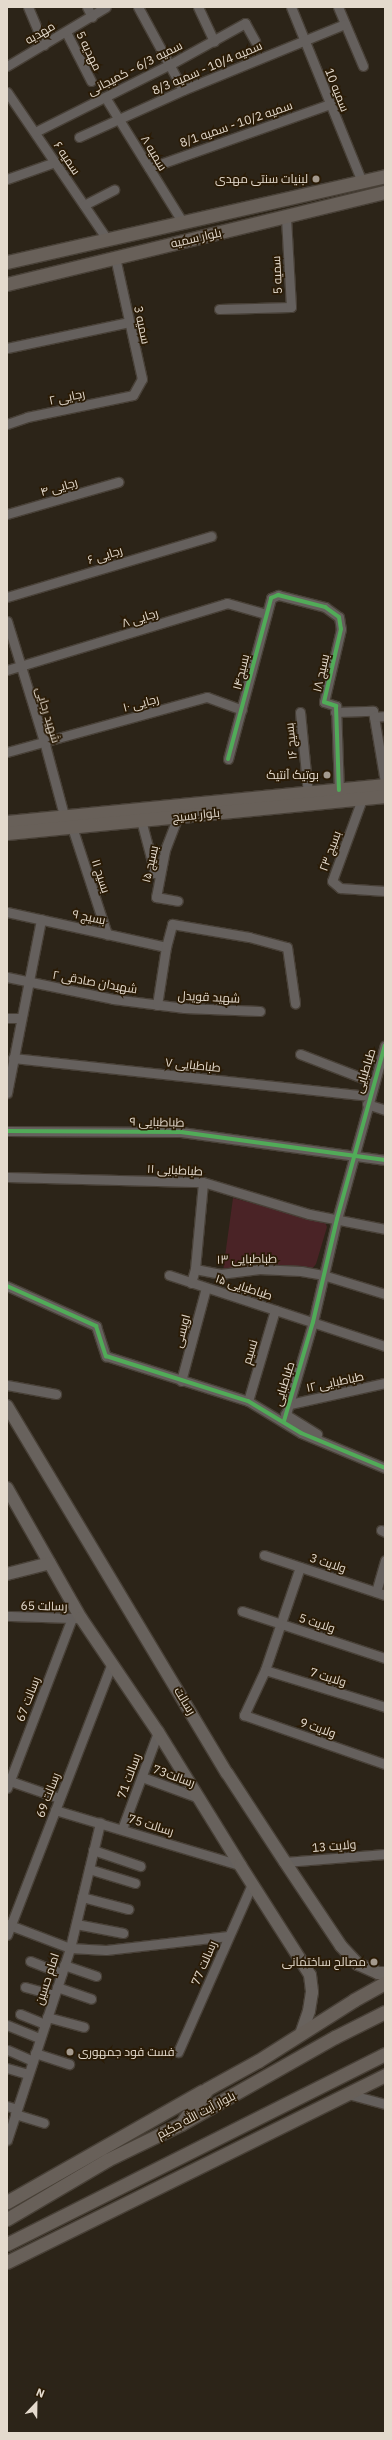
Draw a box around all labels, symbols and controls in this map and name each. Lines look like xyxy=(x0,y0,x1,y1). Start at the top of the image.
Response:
street label: مهدیه xyxy=(22,19,58,47)
street label: مهدیه 5 xyxy=(73,29,105,73)
street label: سمیه 6/3 - کمیجانی xyxy=(85,38,185,98)
street label: سمیه 10/4 - سمیه 8/3 xyxy=(150,38,264,98)
street label: سمیه 10 xyxy=(322,66,352,114)
street label: سمیه 10/2 - سمیه 8/1 xyxy=(178,98,294,150)
street label: سمیه ۸ xyxy=(138,133,170,173)
street label: سمیه ۶ xyxy=(51,139,83,177)
place label: لبنیات سنتی مهدی xyxy=(215,172,308,186)
marker: لبنیات سنتی مهدی xyxy=(311,174,321,184)
street label: بلوار سمیه xyxy=(169,225,223,251)
street label: سمیه 5 xyxy=(269,255,285,295)
street label: سمیه 3 xyxy=(131,305,153,345)
street label: رجایی ۲ xyxy=(48,386,86,408)
street label: رجایی ۴ xyxy=(39,475,79,499)
street label: رجایی ۶ xyxy=(86,543,124,567)
street label: رجایی ۸ xyxy=(120,606,160,630)
street label: بسیج۱۴ xyxy=(230,653,252,691)
street label: بسیج ۱۸ xyxy=(310,653,332,693)
street label: شهید رجایی xyxy=(33,685,63,745)
street label: رجایی ۱۰ xyxy=(121,691,161,715)
street label: بسیج ۱۶ xyxy=(282,722,300,760)
place label: بوتیک آنتیک xyxy=(266,768,319,782)
marker: بوتیک آنتیک xyxy=(322,770,332,780)
street label: بلوار بسیج xyxy=(172,805,220,825)
street label: بسیج ۲۳ xyxy=(316,829,344,873)
street label: بسیج ۱۵ xyxy=(139,844,161,884)
street label: بسیج ۱۱ xyxy=(89,857,113,895)
street label: بسیج ۹ xyxy=(71,906,107,928)
street label: شهیدان صادقی ۲ xyxy=(52,967,138,997)
street label: شهید قویدل xyxy=(177,988,241,1006)
street label: طباطبایی xyxy=(351,1047,379,1095)
street label: طباطبایی ۷ xyxy=(164,1055,222,1075)
street label: طباطبایی ۹ xyxy=(129,1114,185,1130)
street label: طباطبایی ۱۱ xyxy=(147,1161,203,1179)
street label: طباطبایی ۱۳ xyxy=(217,1251,277,1267)
street label: طباطبایی ۱۵ xyxy=(214,1271,274,1303)
street label: اویسی xyxy=(171,1313,193,1349)
street label: نسیم xyxy=(239,1338,261,1366)
street label: طباطبایی xyxy=(270,1360,298,1408)
street label: طباطبایی ۱۲ xyxy=(305,1369,365,1395)
street label: ولایت 3 xyxy=(308,1550,348,1576)
street label: رسالت 65 xyxy=(20,1598,68,1614)
street label: ولایت 5 xyxy=(297,1610,337,1636)
street label: ولایت 7 xyxy=(308,1665,348,1689)
street label: رسالت 67 xyxy=(13,1675,43,1723)
street label: رسالت xyxy=(171,1685,199,1717)
street label: ولایت 9 xyxy=(298,1715,338,1741)
street label: رسالت 71 xyxy=(114,1751,144,1801)
street label: رسالت73 xyxy=(151,1762,197,1790)
street label: رسالت 69 xyxy=(33,1771,63,1819)
street label: رسالت 75 xyxy=(126,1811,176,1839)
street label: ولایت 13 xyxy=(311,1837,357,1855)
street label: رسالت 77 xyxy=(188,1939,220,1987)
street label: امام حسین xyxy=(32,1951,62,2007)
place label: مصالح ساختمانی xyxy=(282,1955,366,1969)
marker: مصالح ساختمانی xyxy=(369,1957,379,1967)
place label: فست فود جمهوری xyxy=(78,2045,175,2059)
marker: فست فود جمهوری xyxy=(65,2047,75,2057)
street label: بلوار آیت الله حکیم xyxy=(154,2088,238,2142)
north arrow xyxy=(16,2384,56,2424)
text: N xyxy=(34,2385,47,2401)

